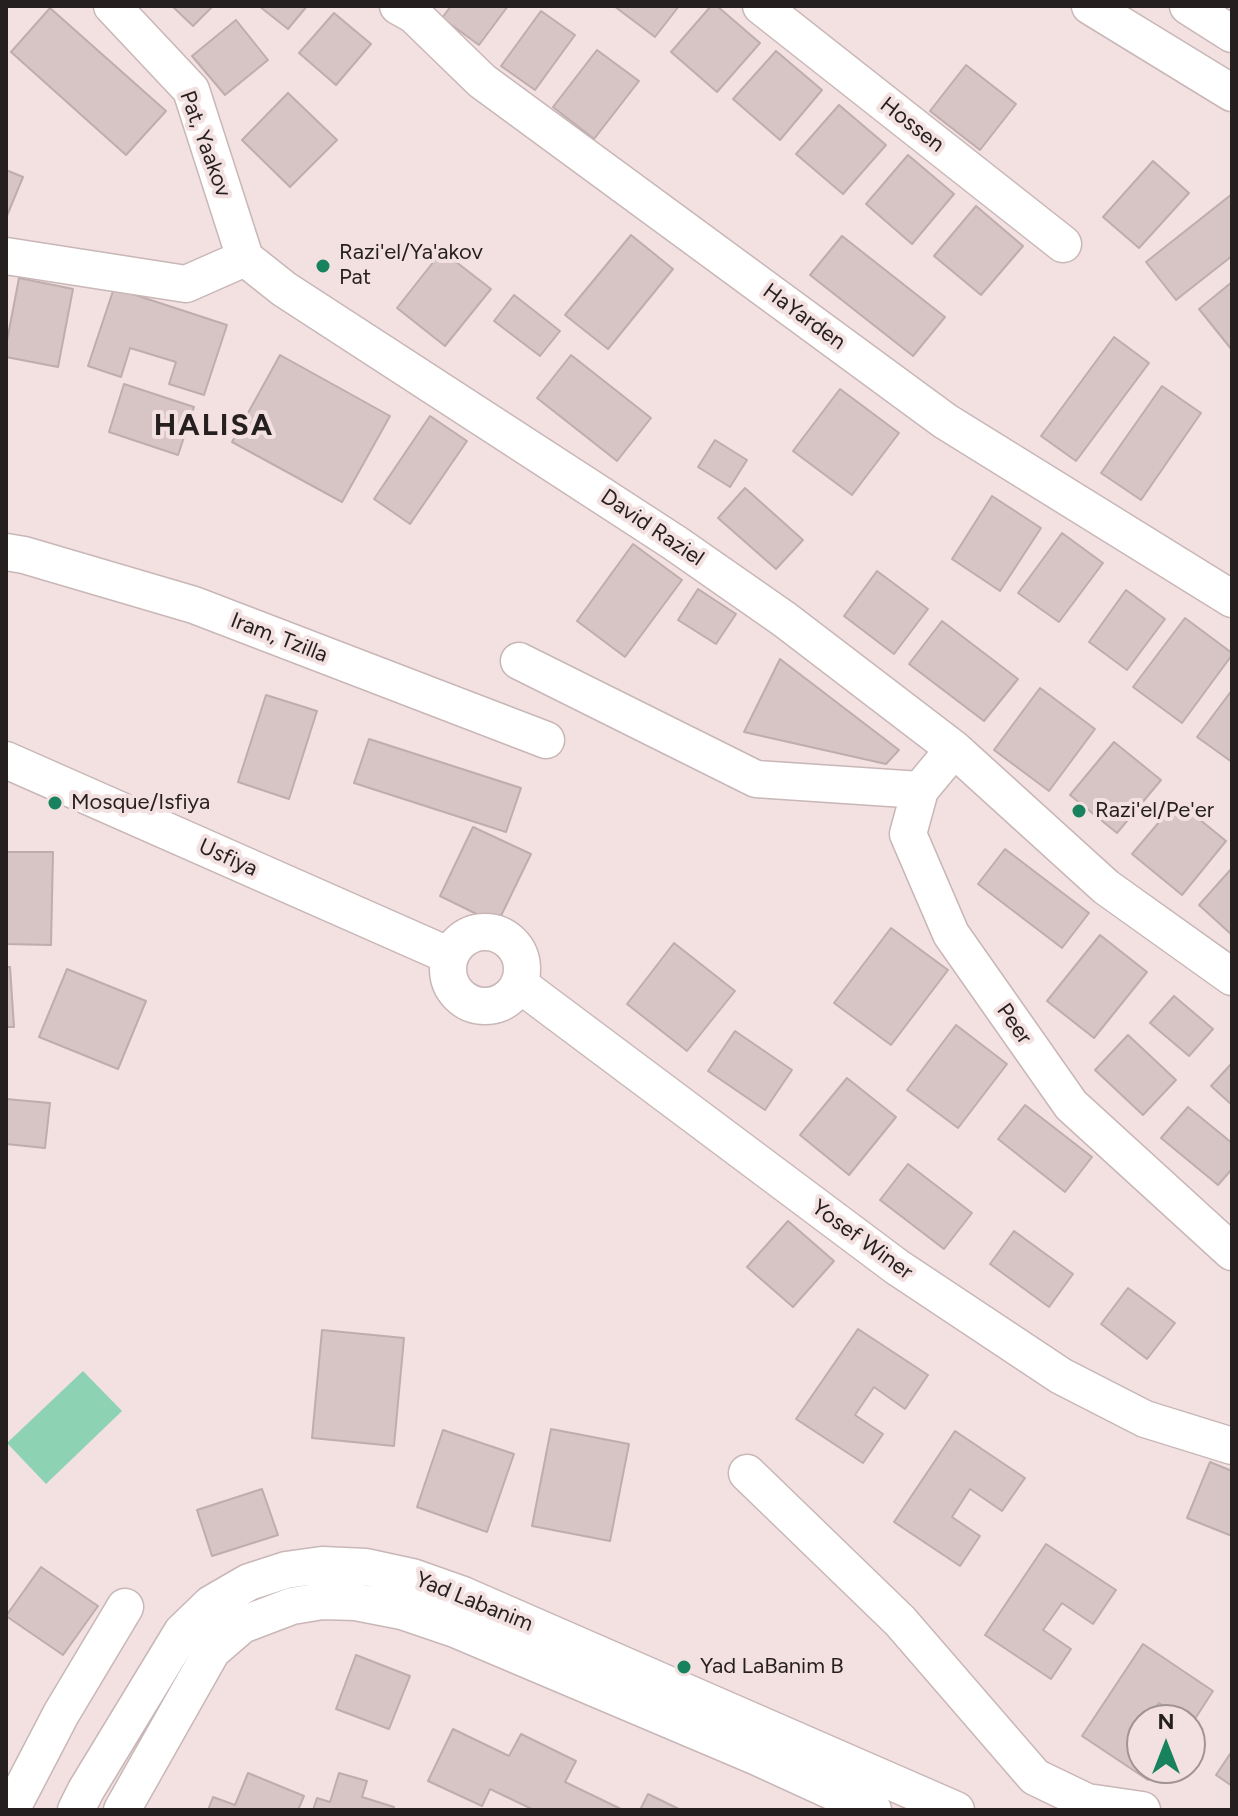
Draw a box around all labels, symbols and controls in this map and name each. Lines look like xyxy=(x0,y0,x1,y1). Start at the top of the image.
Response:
street label: Pat, Yaakov xyxy=(174,87,236,201)
street label: Hossen xyxy=(875,92,949,158)
place label: Razi'el/Ya'akov Pat xyxy=(339,240,483,292)
marker: Razi'el/Ya'akov Pat xyxy=(314,257,332,275)
street label: HaYarden xyxy=(758,278,850,356)
district label: HALISA xyxy=(154,408,274,444)
street label: David Raziel xyxy=(595,484,709,572)
street label: Iram, Tzilla xyxy=(227,607,331,669)
place label: Mosque/Isfiya xyxy=(71,790,210,816)
marker: Mosque/Isfiya xyxy=(46,794,64,812)
place label: Razi'el/Pe'er xyxy=(1095,798,1214,824)
marker: Razi'el/Pe'er xyxy=(1070,802,1088,820)
street label: Usfiya xyxy=(195,833,261,883)
street label: Peer xyxy=(991,998,1037,1050)
street label: Yosef Winer xyxy=(806,1194,918,1286)
street label: Yad Labanim xyxy=(411,1566,537,1638)
place label: Yad LaBanim B xyxy=(700,1654,844,1680)
marker: Yad LaBanim B xyxy=(675,1658,693,1676)
north arrow xyxy=(1126,1704,1206,1784)
text: N xyxy=(1157,1708,1175,1735)

